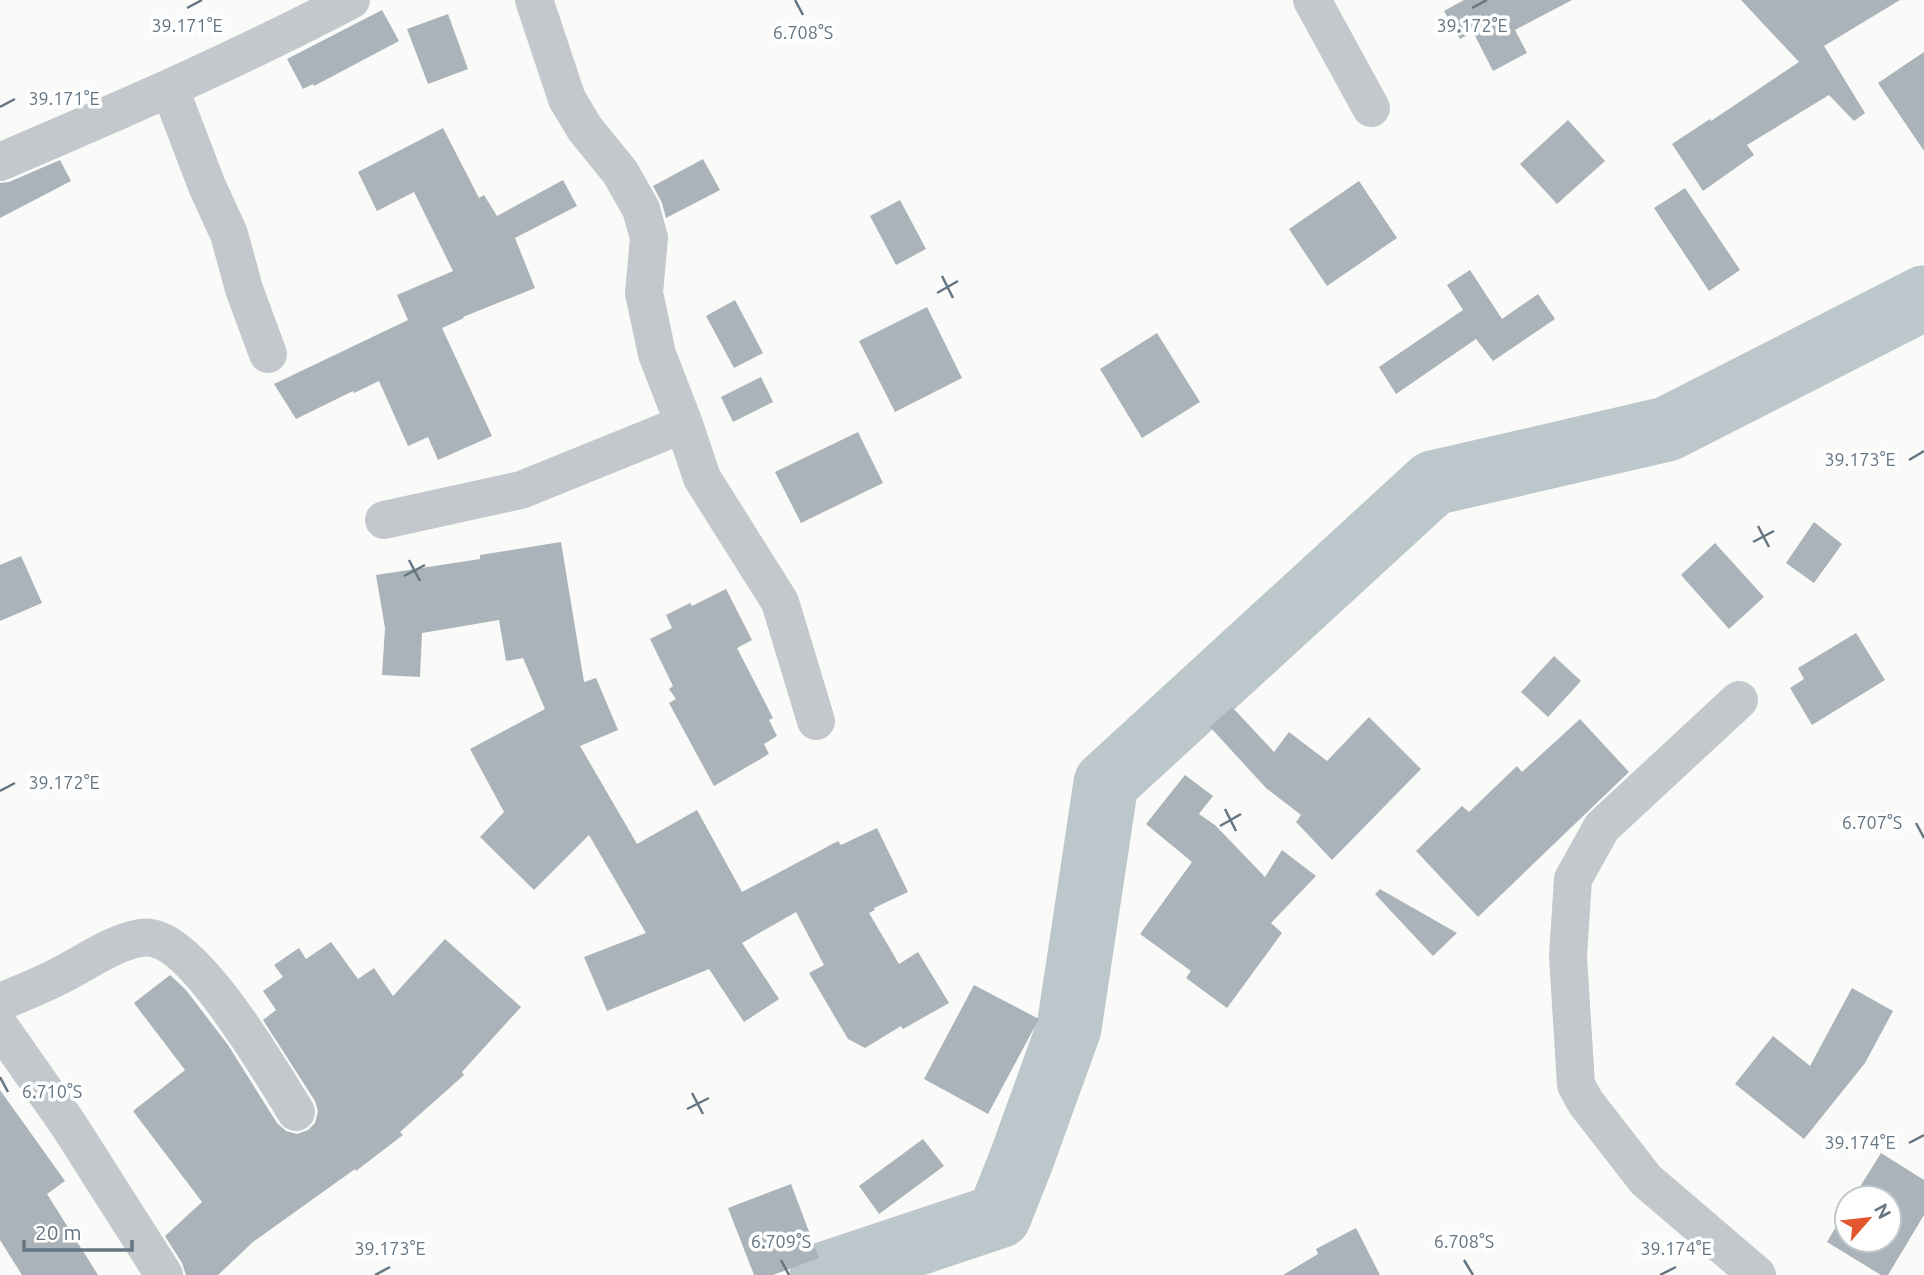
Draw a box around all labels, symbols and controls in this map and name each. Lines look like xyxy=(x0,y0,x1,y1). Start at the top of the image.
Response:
text: 39.171°E xyxy=(151,15,223,35)
text: 39.172°E xyxy=(1436,15,1508,35)
text: 6.708°S xyxy=(773,22,833,42)
text: 39.171°E xyxy=(28,88,100,108)
text: 39.173°E xyxy=(1824,449,1896,469)
text: 39.172°E xyxy=(28,772,100,792)
text: 6.707°S xyxy=(1842,812,1902,832)
text: 6.710°S xyxy=(22,1081,82,1101)
text: 39.174°E xyxy=(1824,1132,1896,1152)
north arrow xyxy=(1833,1184,1903,1254)
text: N xyxy=(1870,1200,1896,1222)
scale bar xyxy=(24,1208,133,1252)
text: 20 m xyxy=(35,1220,82,1244)
text: 6.709°S xyxy=(751,1231,811,1251)
text: 6.708°S xyxy=(1434,1231,1494,1251)
text: 39.173°E xyxy=(354,1238,426,1258)
text: 39.174°E xyxy=(1640,1238,1712,1258)

